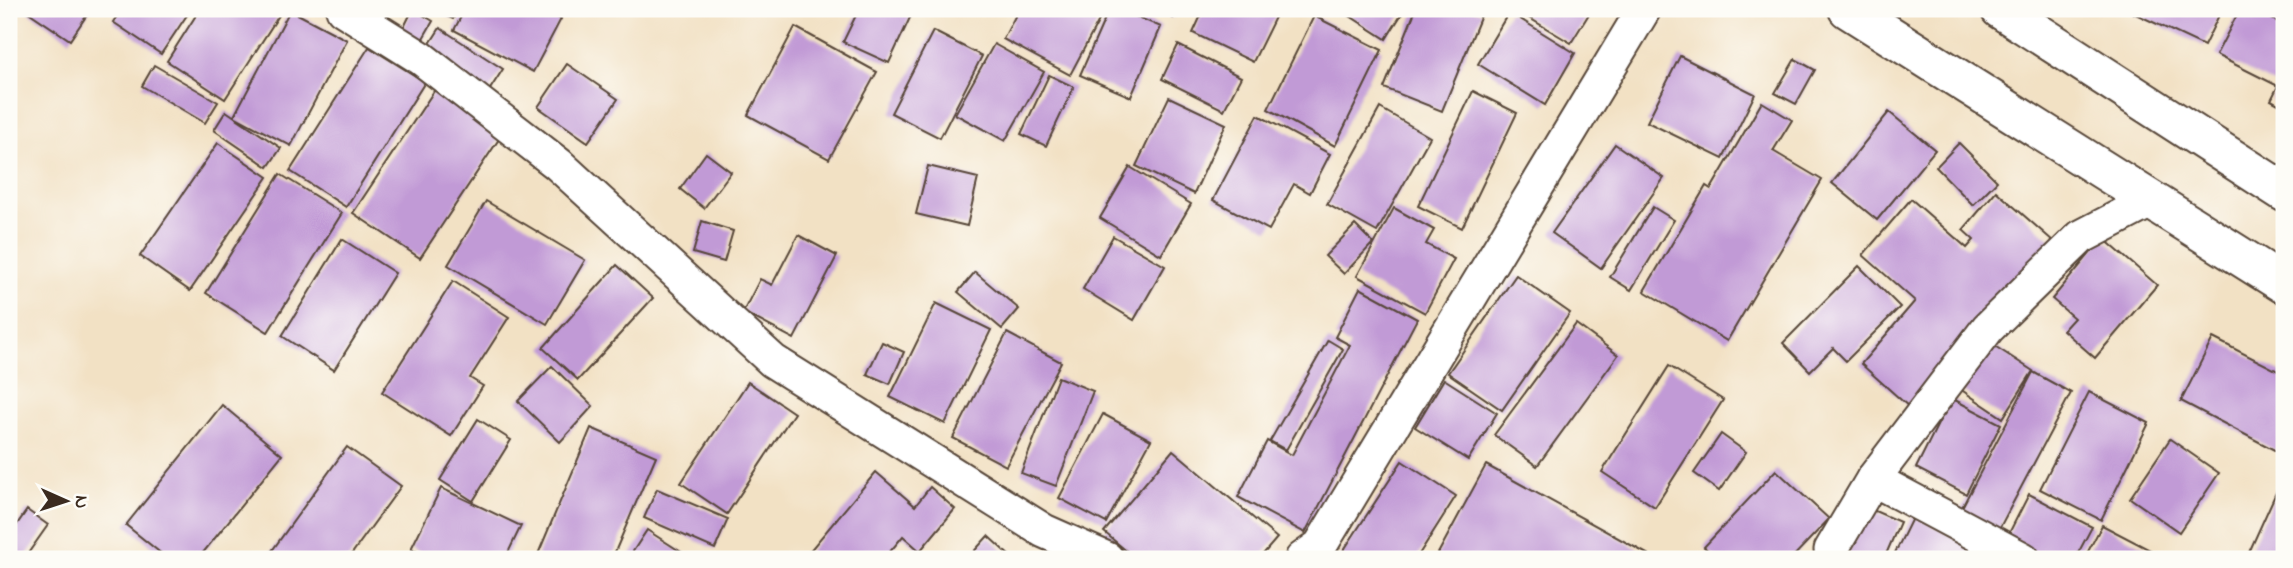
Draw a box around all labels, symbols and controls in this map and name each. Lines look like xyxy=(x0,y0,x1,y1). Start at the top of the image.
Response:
north arrow xyxy=(32,466,102,536)
text: N xyxy=(67,495,94,509)

